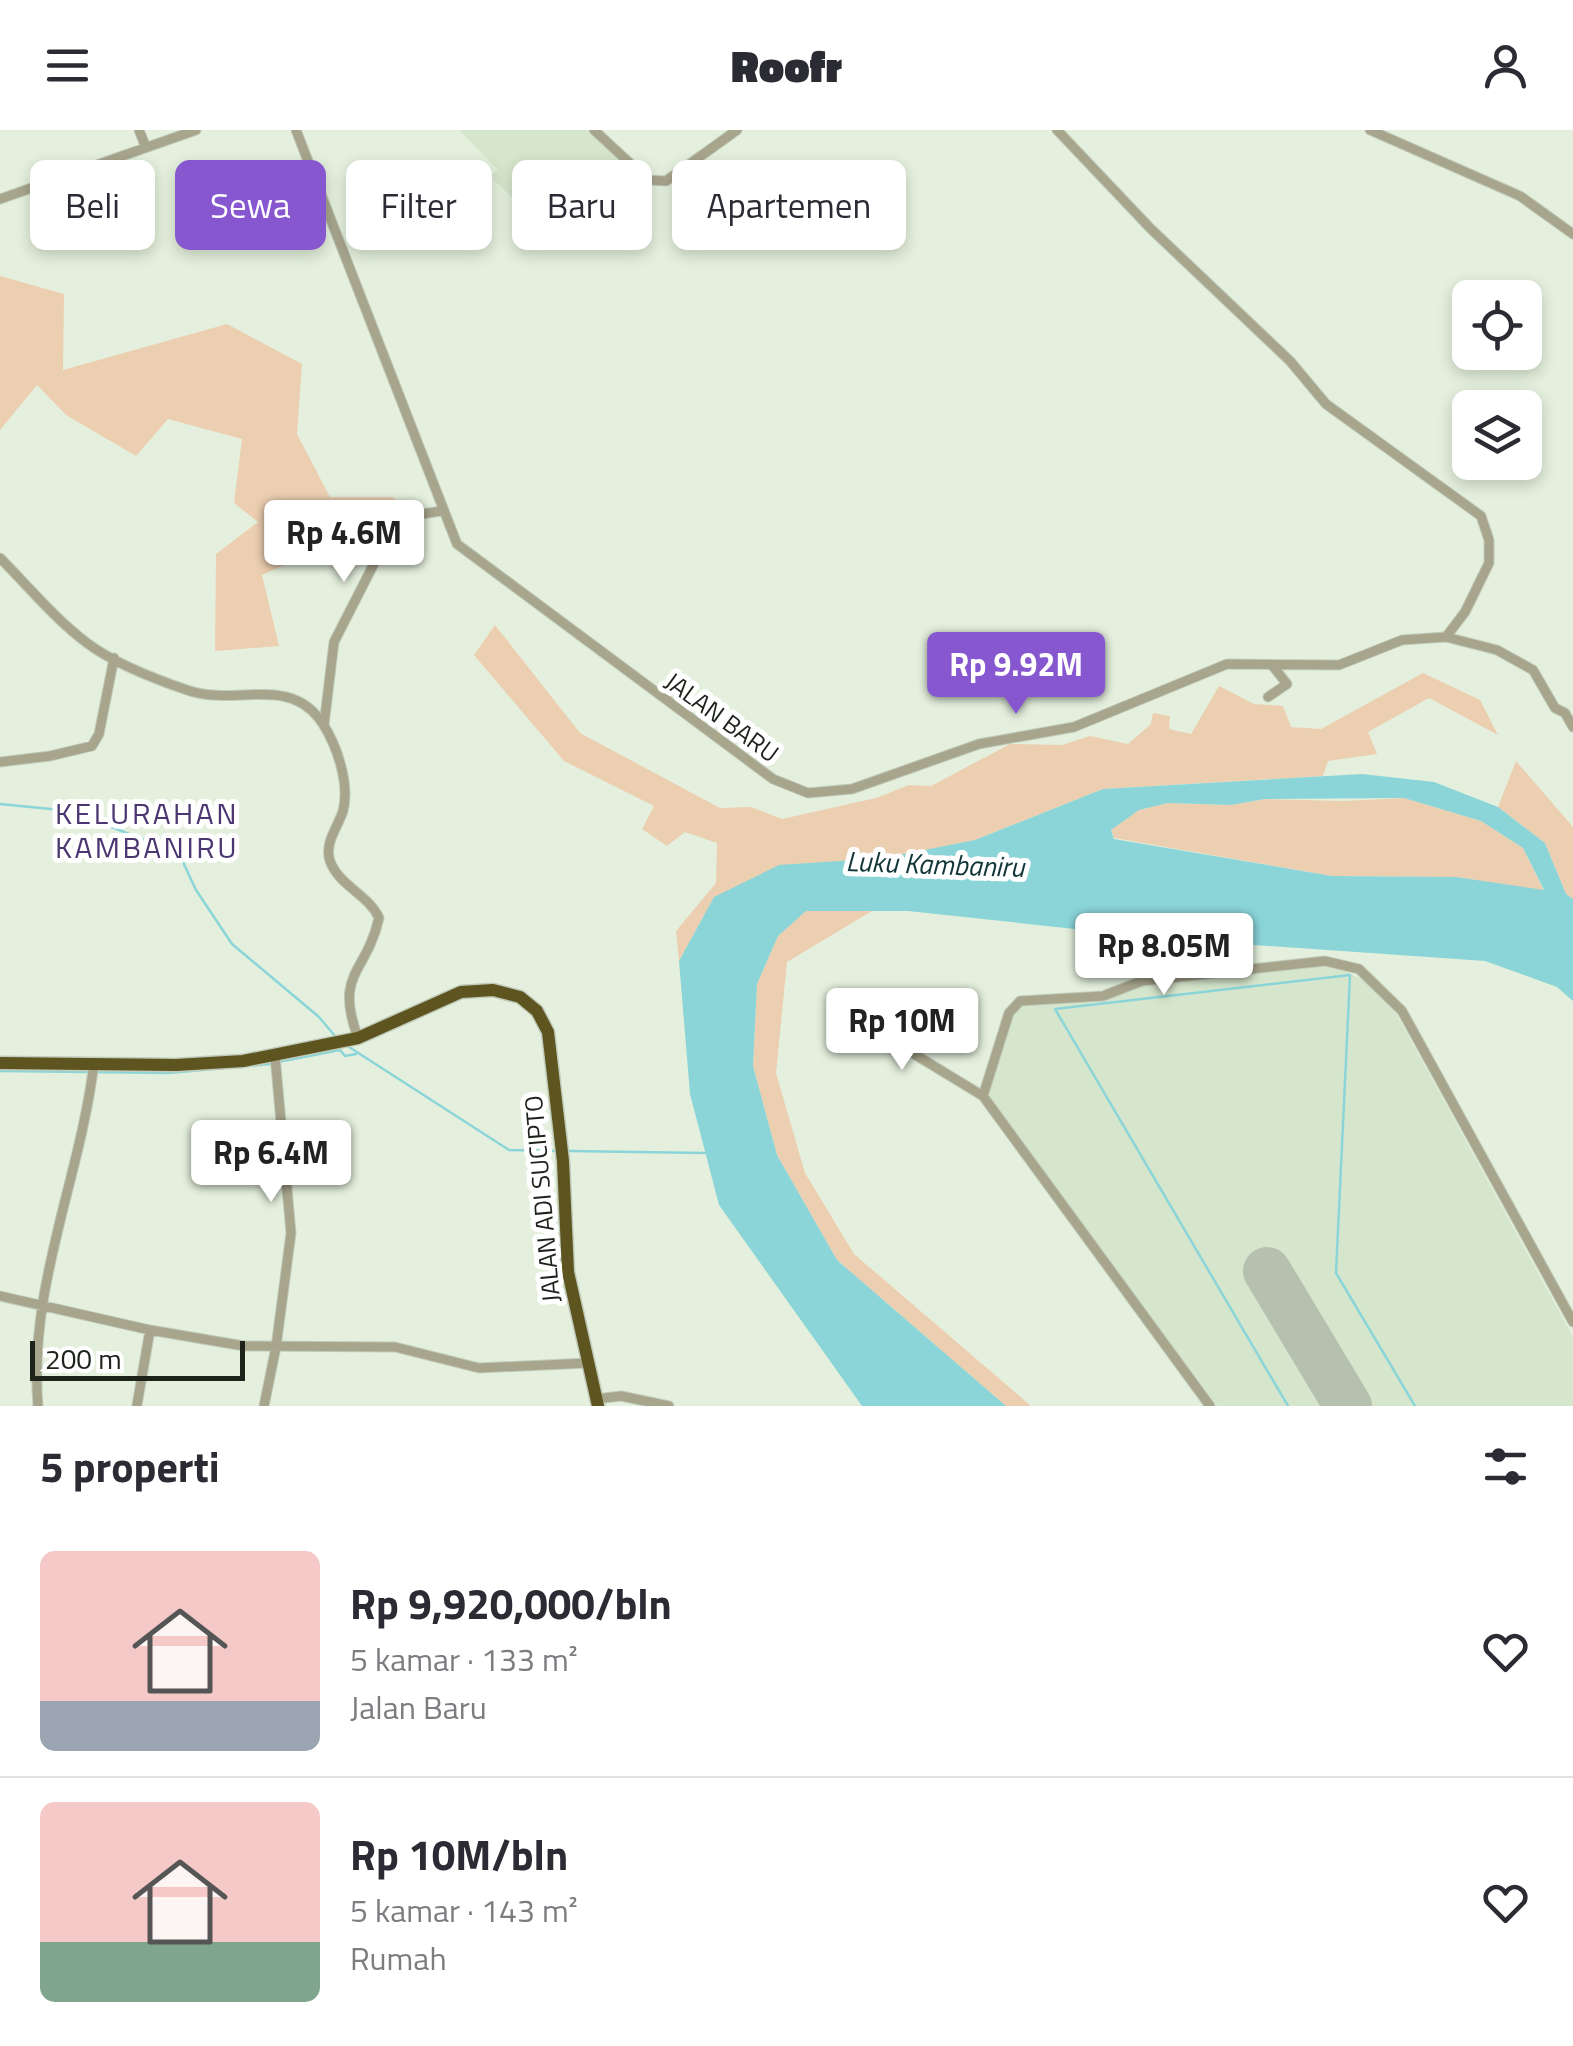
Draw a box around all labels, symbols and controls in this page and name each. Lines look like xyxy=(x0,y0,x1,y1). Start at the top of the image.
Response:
text: Roofr xyxy=(731,31,842,99)
icon: menu xyxy=(40,38,95,93)
icon: person xyxy=(1478,38,1533,93)
chip: Beli xyxy=(30,160,155,250)
chip: Sewa xyxy=(175,160,326,250)
chip: Filter xyxy=(346,160,492,250)
chip: Baru xyxy=(512,160,652,250)
chip: Apartemen xyxy=(672,160,906,250)
map controls xyxy=(1452,280,1542,480)
button: locate xyxy=(1452,280,1542,370)
button: layers xyxy=(1452,390,1542,480)
pin: Rp 4.6M xyxy=(252,500,436,585)
text: Rp 4.6M xyxy=(286,508,402,556)
pin: Rp 9.92M xyxy=(913,632,1119,717)
text: Rp 9.92M xyxy=(949,640,1083,688)
street label: JALAN BARU xyxy=(657,663,787,771)
district label: KELURAHAN KAMBANIRU xyxy=(55,790,239,870)
water label: Luku Kambaniru xyxy=(845,839,1027,888)
pin: Rp 8.05M xyxy=(1061,913,1267,998)
text: Rp 8.05M xyxy=(1097,921,1231,969)
pin: Rp 10M xyxy=(821,988,983,1073)
text: Rp 10M xyxy=(848,996,956,1044)
street label: JALAN ADI SUCIPTO xyxy=(514,1094,570,1304)
pin: Rp 6.4M xyxy=(179,1120,363,1205)
text: Rp 6.4M xyxy=(213,1128,329,1176)
scale bar xyxy=(30,1336,245,1380)
text: 200 m xyxy=(45,1337,122,1380)
text: 5 properti xyxy=(40,1434,220,1498)
icon: filters xyxy=(1478,1439,1533,1494)
text: Rp 9,920,000/bln xyxy=(350,1571,672,1635)
icon: home xyxy=(120,1591,240,1711)
icon: heart xyxy=(1478,1624,1533,1679)
text: 5 kamar · 133 m² xyxy=(350,1635,578,1683)
text: Jalan Baru xyxy=(350,1683,487,1731)
text: Rp 10M/bln xyxy=(350,1822,568,1886)
icon: home xyxy=(120,1842,240,1962)
icon: heart xyxy=(1478,1875,1533,1930)
text: 5 kamar · 143 m² xyxy=(350,1886,578,1934)
text: Rumah xyxy=(350,1934,447,1982)

